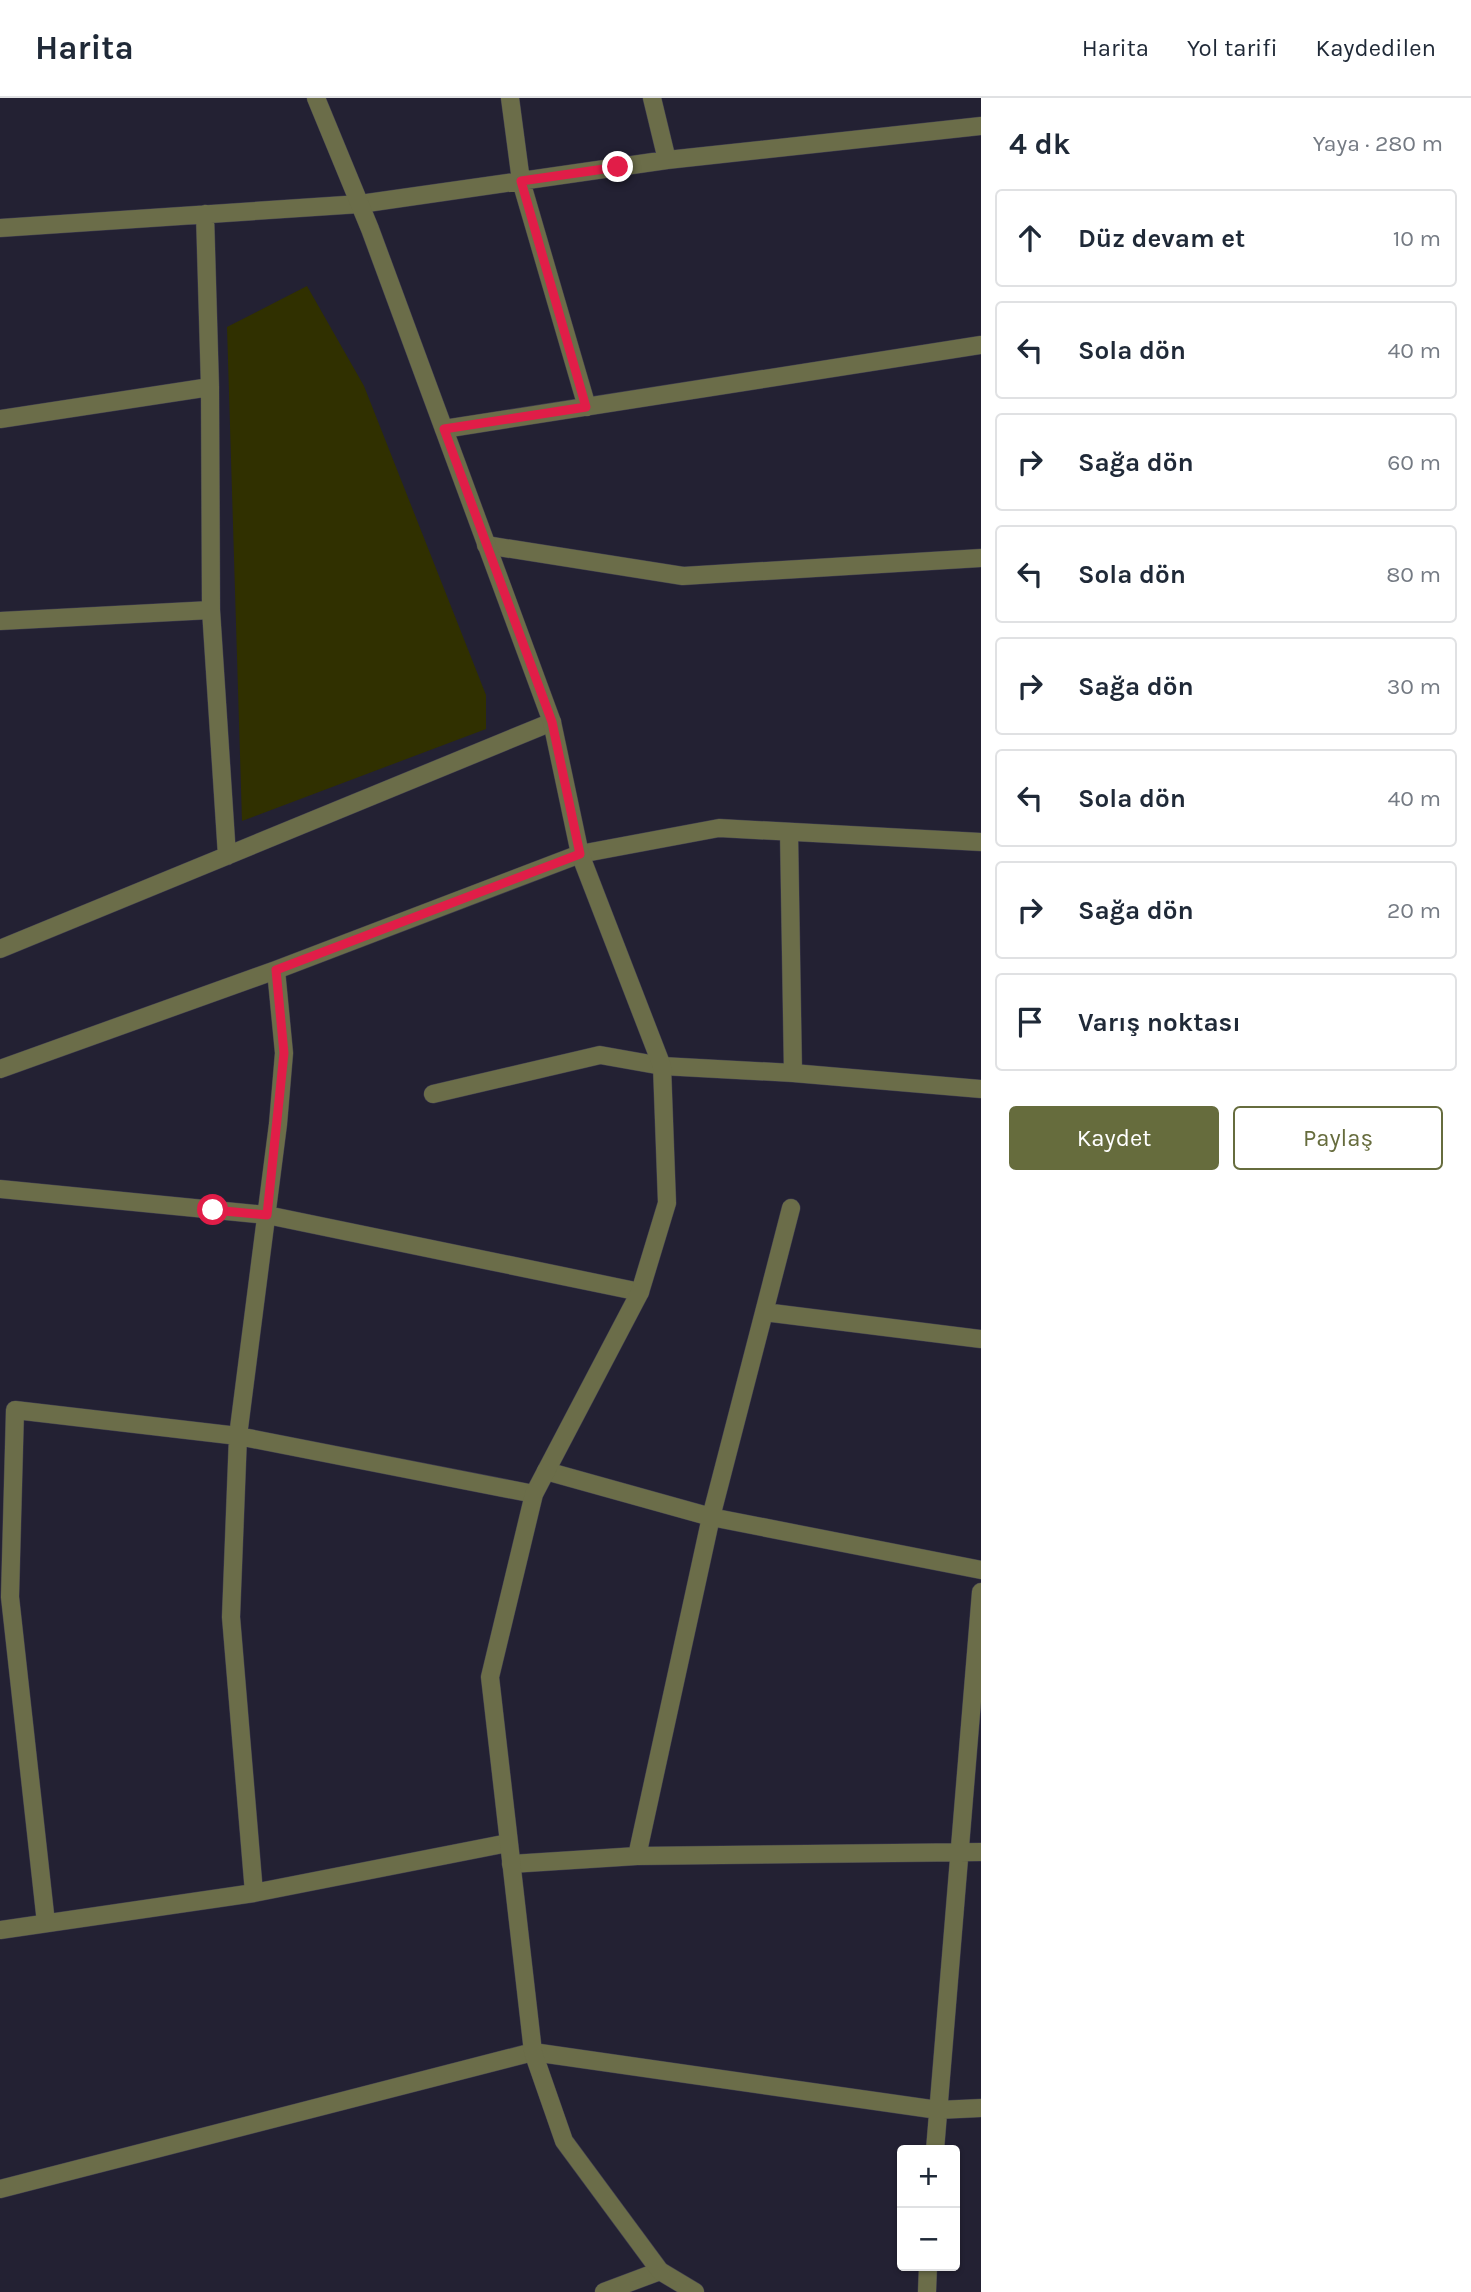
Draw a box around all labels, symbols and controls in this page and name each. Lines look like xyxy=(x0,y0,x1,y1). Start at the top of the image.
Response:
text: Harita xyxy=(35,29,134,67)
text: Harita xyxy=(1082,34,1149,62)
text: Yol tarifi xyxy=(1187,34,1278,62)
text: Kaydedilen xyxy=(1316,34,1436,62)
text: 4 dk xyxy=(1009,126,1071,162)
text: Yaya · 280 m xyxy=(1313,130,1443,157)
route end xyxy=(602,151,633,182)
icon: ahead xyxy=(1011,219,1049,257)
text: Düz devam et xyxy=(1078,223,1245,254)
text: 10 m xyxy=(1393,225,1441,252)
icon: left xyxy=(1011,331,1049,369)
text: Sola dön xyxy=(1078,335,1186,366)
text: 40 m xyxy=(1388,337,1441,364)
icon: right xyxy=(1011,443,1049,481)
text: Sağa dön xyxy=(1078,447,1194,478)
text: 60 m xyxy=(1387,449,1441,476)
icon: left xyxy=(1011,555,1049,593)
text: Sola dön xyxy=(1078,559,1186,590)
text: 80 m xyxy=(1386,561,1441,588)
icon: right xyxy=(1011,667,1049,705)
text: Sağa dön xyxy=(1078,671,1194,702)
text: 30 m xyxy=(1387,673,1441,700)
icon: left xyxy=(1011,779,1049,817)
text: Sola dön xyxy=(1078,783,1186,814)
text: 40 m xyxy=(1388,785,1441,812)
icon: right xyxy=(1011,891,1049,929)
text: Sağa dön xyxy=(1078,895,1194,926)
text: 20 m xyxy=(1387,897,1441,924)
icon: arrive xyxy=(1011,1003,1049,1041)
text: Varış noktası xyxy=(1078,1007,1241,1038)
button: Kaydet xyxy=(1009,1106,1219,1170)
button: Paylaş xyxy=(1233,1106,1443,1170)
route start xyxy=(197,1194,228,1225)
map controls xyxy=(897,2145,960,2271)
button: + xyxy=(897,2145,960,2208)
button: − xyxy=(897,2208,960,2271)

